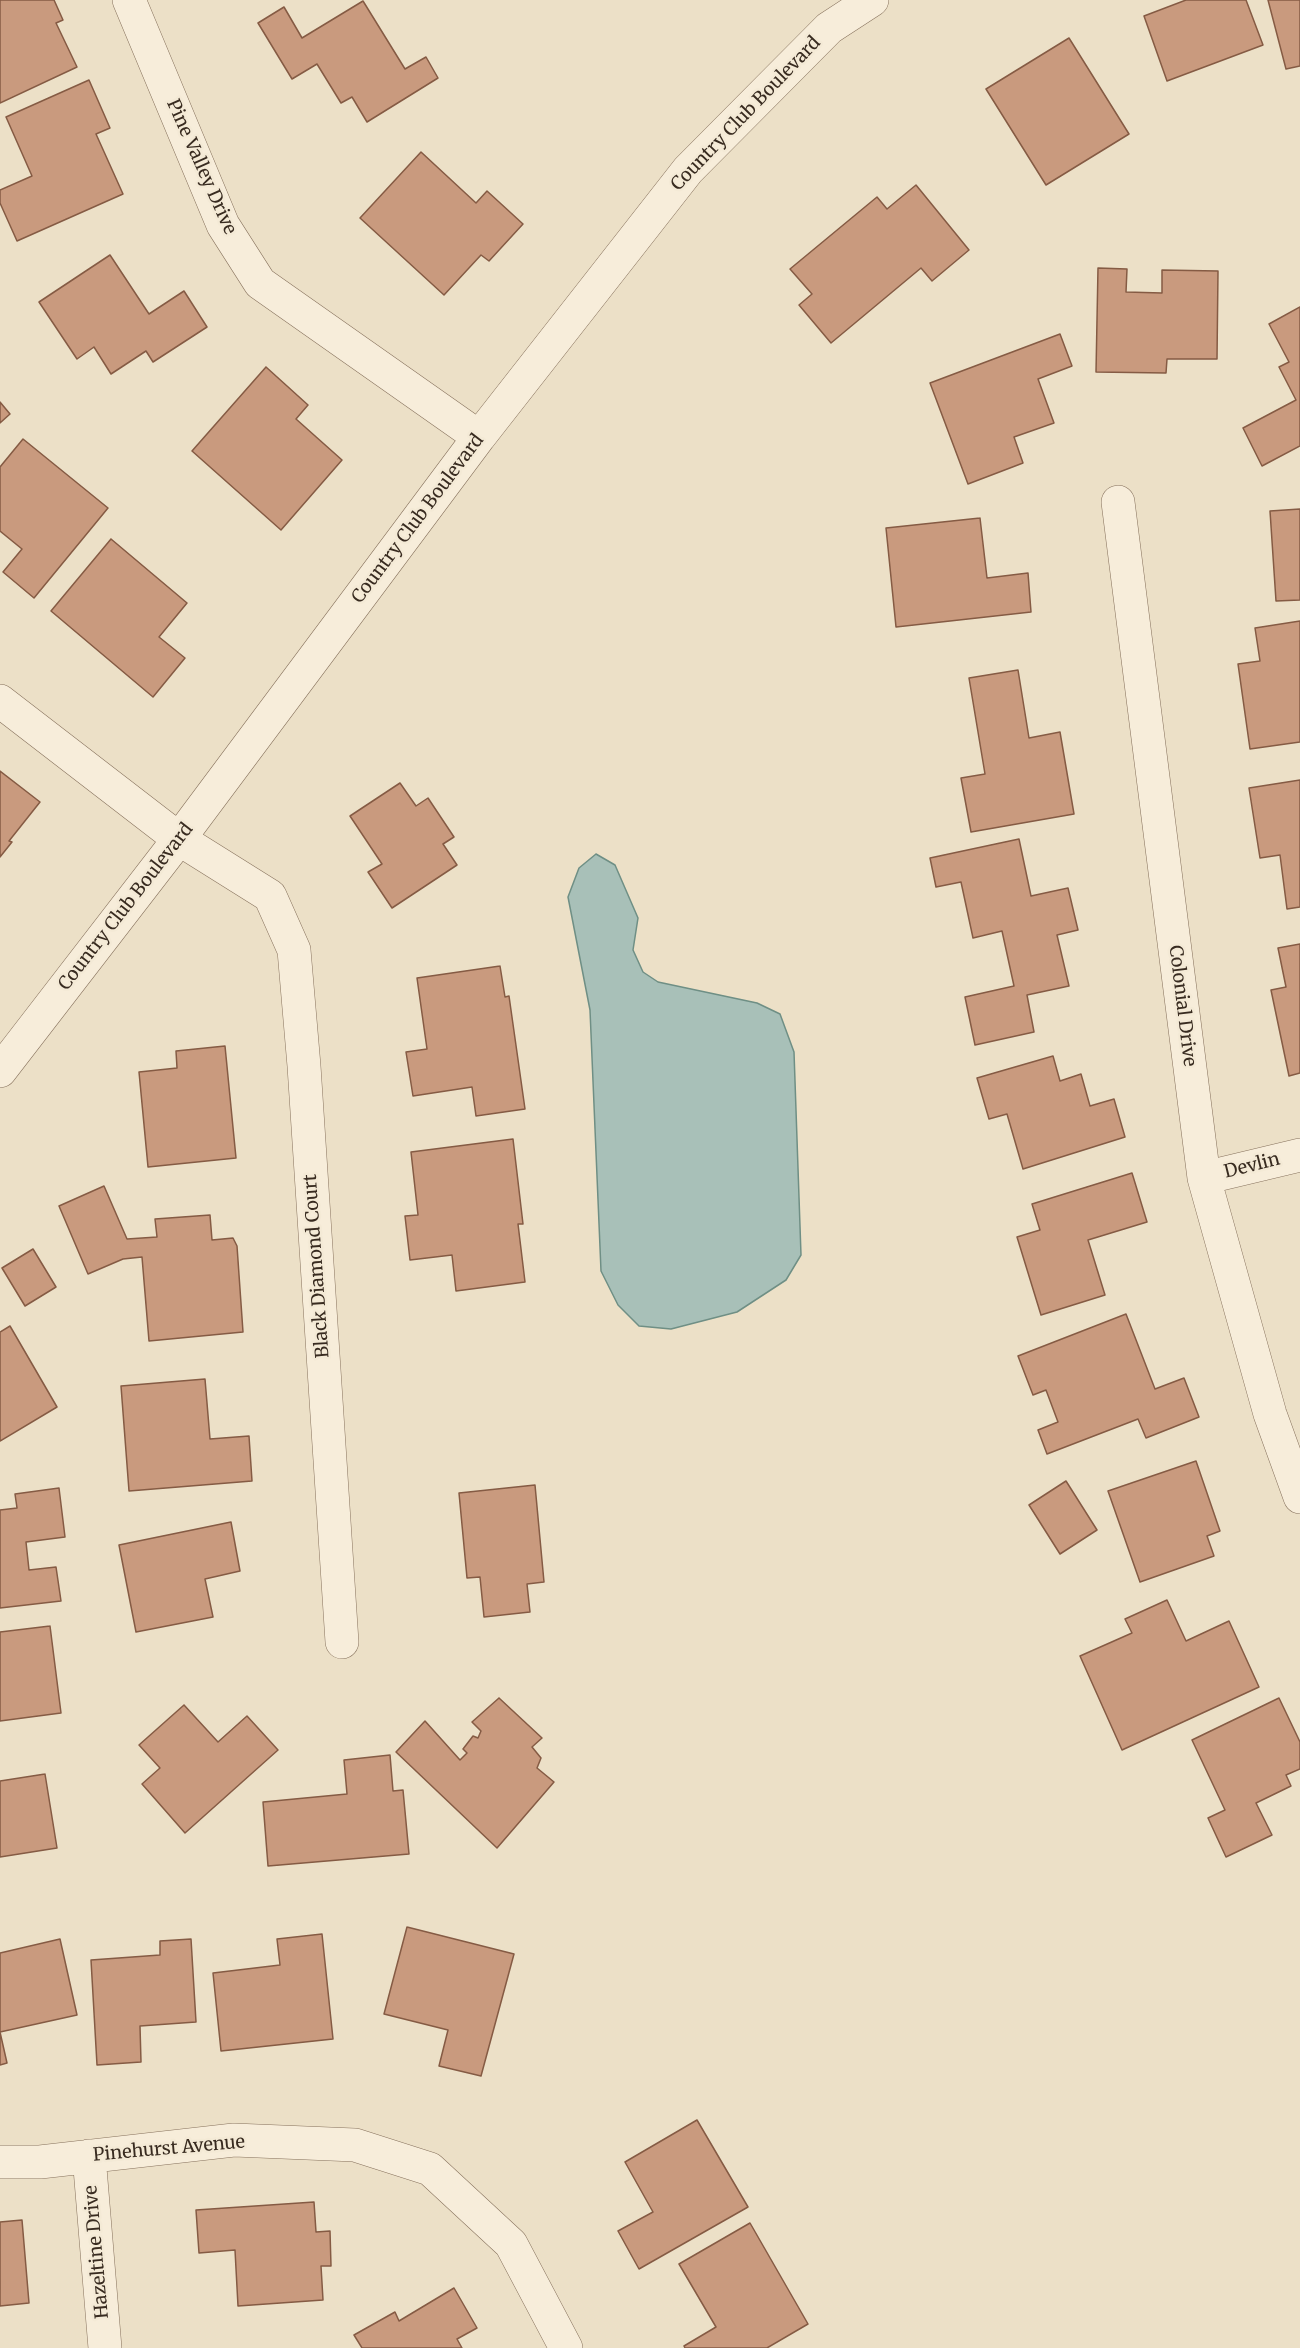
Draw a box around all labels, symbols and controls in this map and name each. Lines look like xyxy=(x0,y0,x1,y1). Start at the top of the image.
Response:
street label: Country Club Boulevard xyxy=(667,32,825,196)
street label: Pine Valley Drive xyxy=(161,96,241,238)
street label: Country Club Boulevard xyxy=(347,430,489,608)
street label: Country Club Boulevard xyxy=(54,819,198,995)
street label: Colonial Drive xyxy=(1164,944,1200,1068)
street label: Devlin xyxy=(1222,1149,1282,1183)
street label: Black Diamond Court xyxy=(300,1173,334,1359)
street label: Pinehurst Avenue xyxy=(92,2132,246,2166)
street label: Hazeltine Drive xyxy=(80,2184,114,2320)

